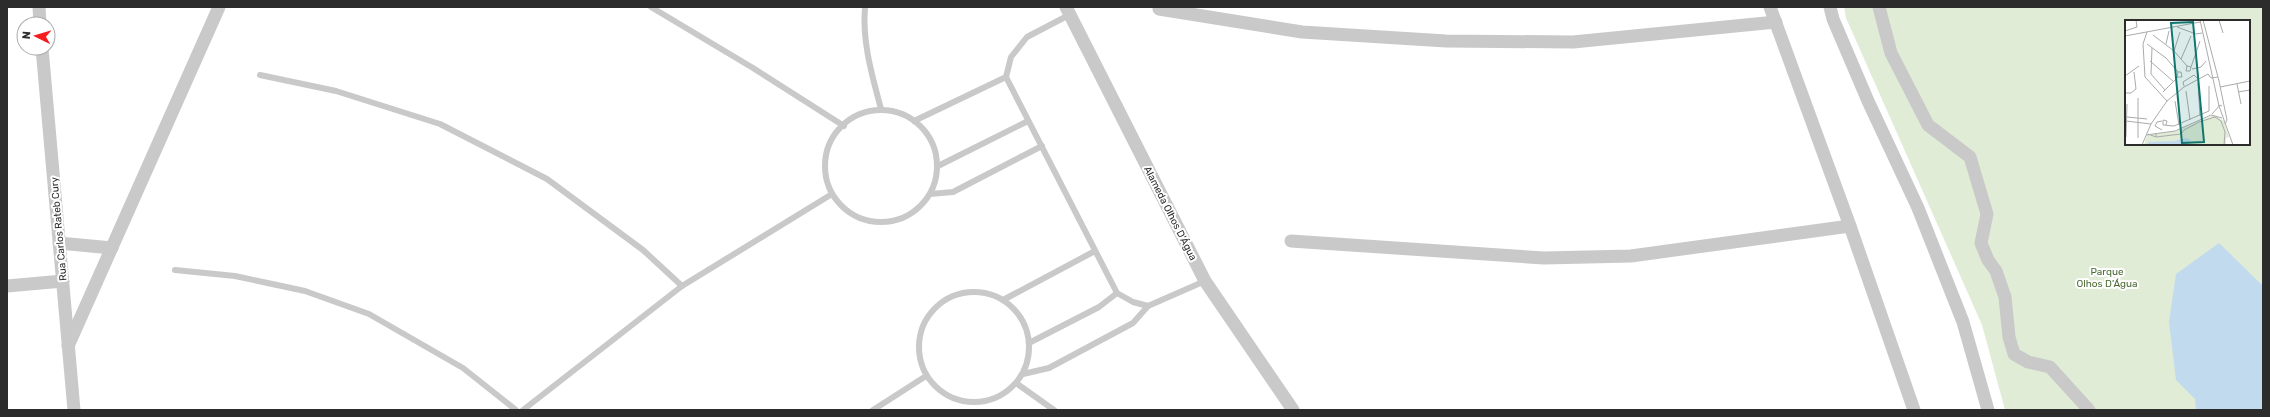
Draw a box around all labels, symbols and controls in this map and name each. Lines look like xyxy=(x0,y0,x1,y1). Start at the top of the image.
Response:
north arrow xyxy=(16,16,56,56)
inset map xyxy=(2125,20,2250,145)
text: N xyxy=(20,31,33,40)
street label: Alameda Olhos D'Água xyxy=(1141,164,1199,263)
street label: Rua Carlos Rateb Cury xyxy=(48,176,70,281)
park label: Parque Olhos D'Água xyxy=(2076,266,2138,290)

